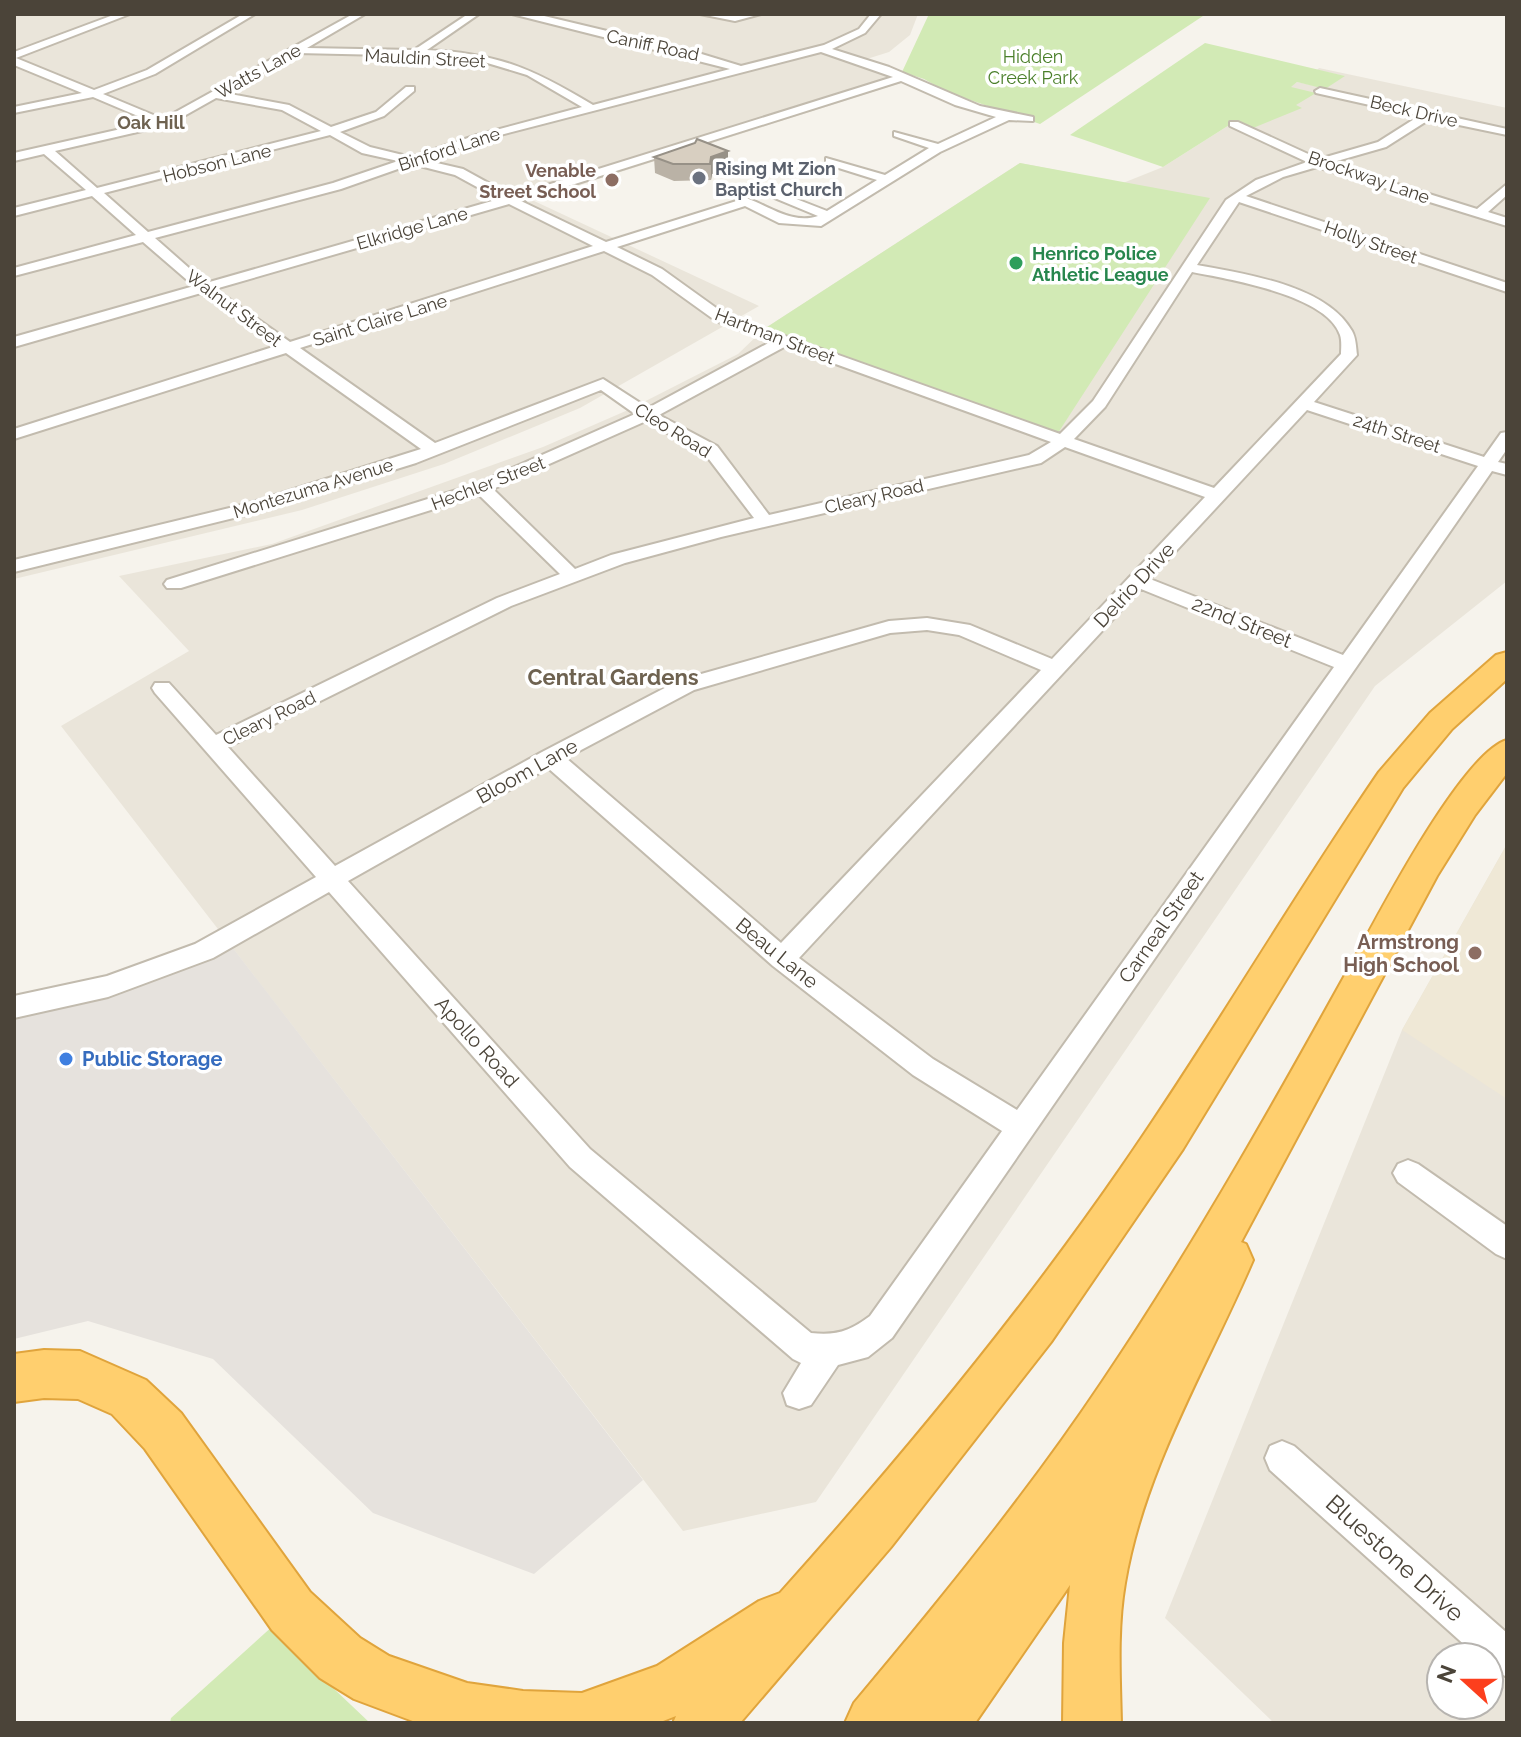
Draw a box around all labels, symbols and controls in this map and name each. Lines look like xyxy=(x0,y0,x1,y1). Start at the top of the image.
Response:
street label: Caniff Road xyxy=(605,25,701,65)
street label: Watts Lane xyxy=(212,39,305,103)
street label: Mauldin Street xyxy=(364,44,486,72)
park label: Hidden Creek Park xyxy=(988,46,1079,88)
street label: Beck Drive xyxy=(1368,91,1460,131)
district label: Oak Hill xyxy=(117,112,185,133)
street label: Binford Lane xyxy=(395,123,503,175)
street label: Hobson Lane xyxy=(161,139,274,187)
street label: Brockway Lane xyxy=(1305,146,1433,208)
place label: Rising Mt Zion Baptist Church xyxy=(715,158,843,200)
place label: Venable Street School xyxy=(479,160,596,202)
marker: Rising Mt Zion Baptist Church xyxy=(690,169,708,187)
marker: Venable Street School xyxy=(603,171,621,189)
street label: Elkridge Lane xyxy=(354,202,470,254)
street label: Holly Street xyxy=(1322,216,1420,268)
place label: Henrico Police Athletic League xyxy=(1032,243,1169,285)
marker: Henrico Police Athletic League xyxy=(1007,254,1025,272)
street label: Walnut Street xyxy=(182,265,286,351)
street label: Saint Claire Lane xyxy=(310,289,450,350)
street label: Hartman Street xyxy=(712,303,838,369)
street label: Cleo Road xyxy=(631,398,715,462)
street label: 24th Street xyxy=(1351,409,1443,457)
street label: Hechler Street xyxy=(428,452,548,514)
street label: Montezuma Avenue xyxy=(230,454,396,522)
street label: Cleary Road xyxy=(822,474,926,518)
street label: Delrio Drive xyxy=(1089,537,1180,633)
street label: 22nd Street xyxy=(1189,591,1296,653)
district label: Central Gardens xyxy=(527,664,699,690)
street label: Cleary Road xyxy=(219,686,319,750)
street label: Bloom Lane xyxy=(472,733,582,809)
street label: Carneal Street xyxy=(1114,866,1209,988)
street label: Beau Lane xyxy=(731,913,823,994)
place label: Armstrong High School xyxy=(1343,930,1460,977)
marker: Armstrong High School xyxy=(1466,944,1484,962)
street label: Apollo Road xyxy=(430,992,524,1092)
place label: Public Storage xyxy=(82,1047,223,1071)
marker: Public Storage xyxy=(57,1050,75,1068)
street label: Bluestone Drive xyxy=(1320,1488,1470,1628)
north arrow xyxy=(1425,1641,1505,1721)
text: N xyxy=(1431,1661,1461,1686)

